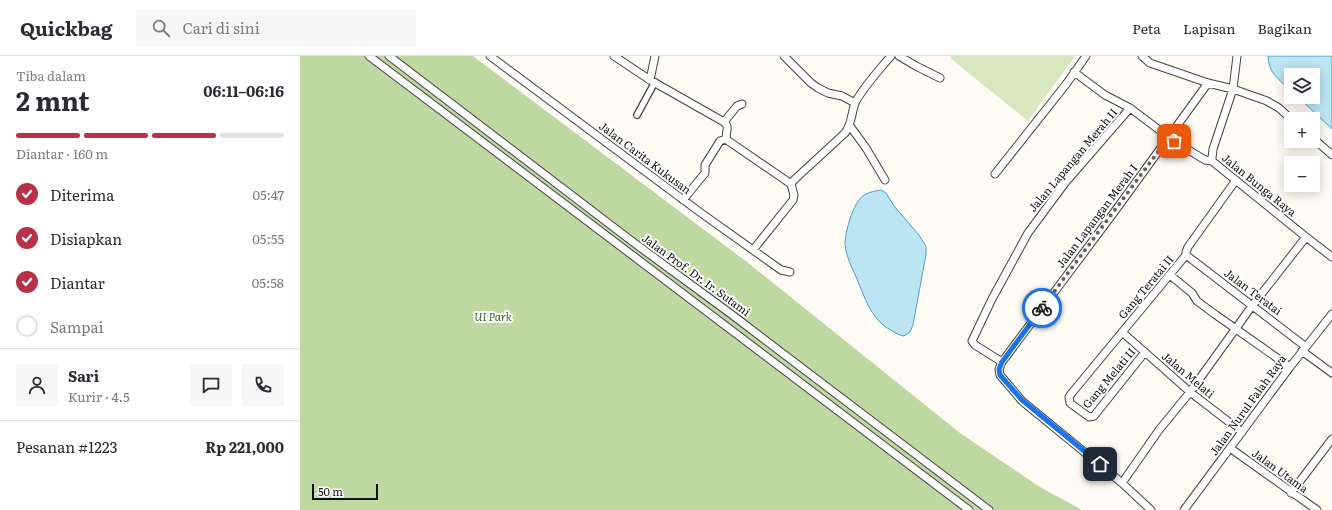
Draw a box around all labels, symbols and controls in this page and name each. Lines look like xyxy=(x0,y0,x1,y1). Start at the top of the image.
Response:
search box xyxy=(136,10,416,46)
text: Quickbag xyxy=(20,14,112,42)
text: Cari di sini xyxy=(182,16,260,39)
icon: search xyxy=(150,17,172,39)
text: Peta xyxy=(1132,18,1161,38)
text: Lapisan xyxy=(1183,18,1236,38)
text: Bagikan xyxy=(1258,18,1312,38)
text: Tiba dalam xyxy=(16,66,86,85)
map controls xyxy=(1284,68,1320,192)
button: layers xyxy=(1284,68,1320,104)
text: 06:11–06:16 xyxy=(203,79,284,102)
text: 2 mnt xyxy=(16,80,90,119)
street label: Jalan Lapangan Merah II xyxy=(1026,106,1120,214)
button: + xyxy=(1284,112,1320,148)
street label: Jalan Carita Kukusan xyxy=(596,117,695,197)
pin xyxy=(1157,124,1191,158)
icon: bag xyxy=(1163,130,1185,152)
text: Diantar · 160 m xyxy=(16,144,108,163)
street label: Jalan Bunga Raya xyxy=(1219,149,1300,219)
button: − xyxy=(1284,156,1320,192)
street label: Jalan Lapangan Merah I xyxy=(1054,162,1140,270)
icon: check xyxy=(16,183,38,205)
text: Diterima xyxy=(50,183,114,206)
text: 05:47 xyxy=(253,185,284,204)
icon: check xyxy=(16,227,38,249)
text: Disiapkan xyxy=(50,227,122,250)
text: 05:55 xyxy=(252,229,284,248)
street label: Jalan Prof. Dr. Ir. Sutami xyxy=(639,229,754,319)
street label: Gang Teratai II xyxy=(1114,251,1177,322)
street label: Jalan Teratai xyxy=(1222,264,1286,318)
icon: check xyxy=(16,271,38,293)
text: Diantar xyxy=(50,271,105,294)
text: 05:58 xyxy=(252,273,284,292)
courier xyxy=(1022,288,1062,328)
icon: bike xyxy=(1031,297,1053,319)
park label: UI Park xyxy=(474,308,512,324)
text: Sampai xyxy=(50,315,104,338)
street label: Gang Melati II xyxy=(1078,344,1138,411)
street label: Jalan Melati xyxy=(1159,347,1219,401)
street label: Jalan Nurul Falah Raya xyxy=(1205,351,1289,458)
button: person xyxy=(16,364,58,406)
text: Sari xyxy=(68,364,99,387)
button: chat xyxy=(190,364,232,406)
button: phone xyxy=(242,364,284,406)
text: Kurir · 4.5 xyxy=(68,387,130,406)
text: Pesanan #1223 xyxy=(16,435,118,458)
text: Rp 221,000 xyxy=(205,435,284,458)
street label: Jalan Utama xyxy=(1249,444,1312,496)
pin xyxy=(1083,447,1117,481)
icon: home xyxy=(1089,453,1111,475)
scale bar xyxy=(312,482,378,501)
text: 50 m xyxy=(318,483,343,499)

